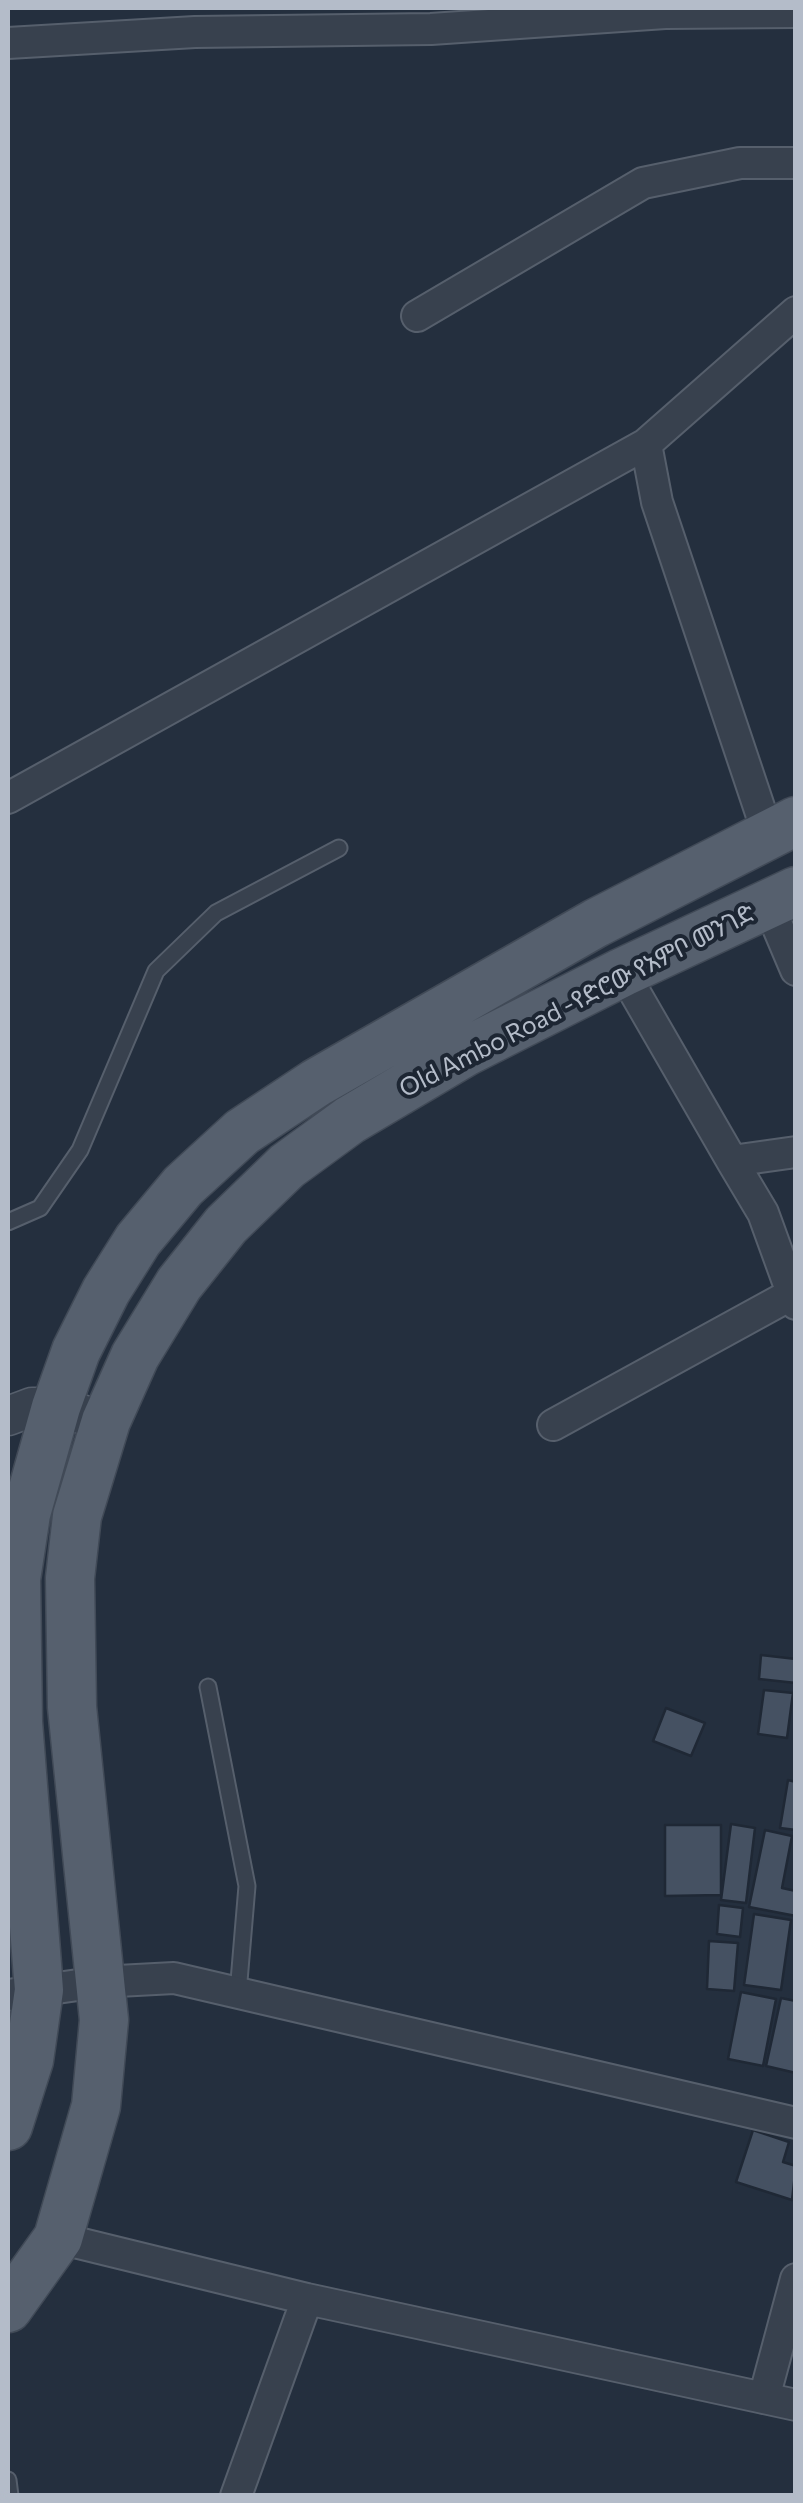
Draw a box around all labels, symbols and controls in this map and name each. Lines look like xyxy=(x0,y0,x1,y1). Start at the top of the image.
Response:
street label: Old Ambo Road -የድሮው የአምቦ መንገድ xyxy=(394,898,760,1104)

